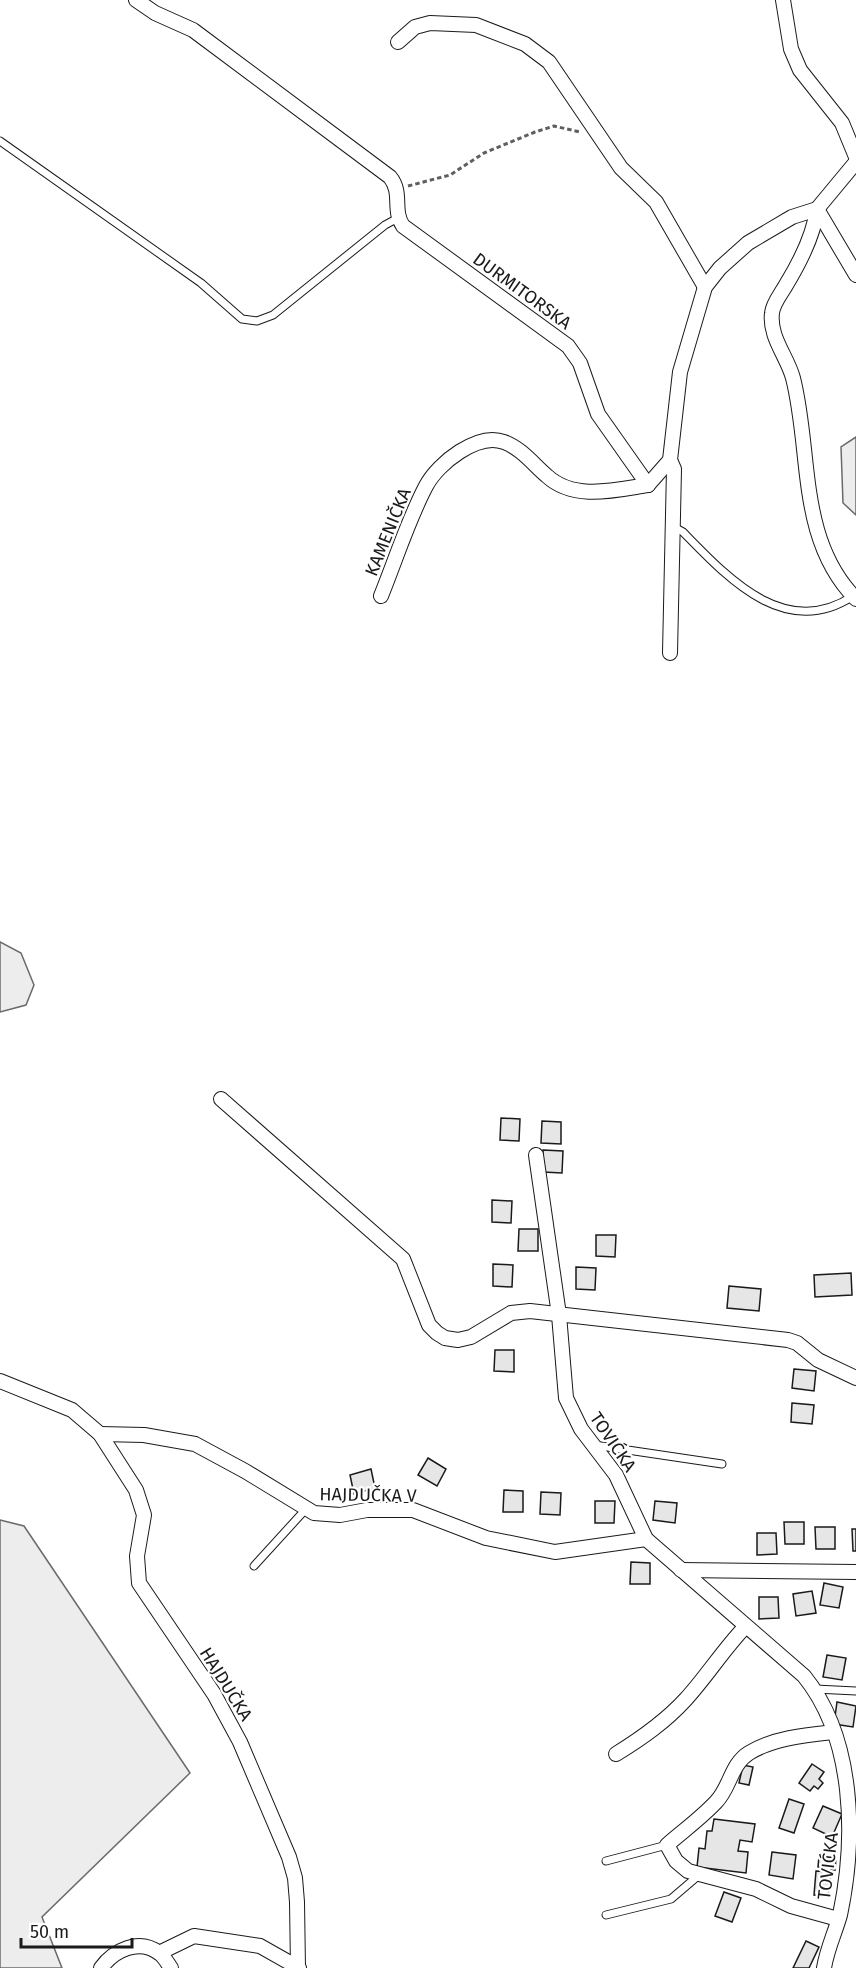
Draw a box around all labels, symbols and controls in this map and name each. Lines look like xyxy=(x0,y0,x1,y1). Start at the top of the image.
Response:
street label: DURMITORSKA xyxy=(468,248,576,334)
street label: KAMENIČKA xyxy=(360,484,416,579)
street label: TOVIĆKA xyxy=(585,1408,641,1477)
street label: HAJDUČKA V xyxy=(319,1483,417,1507)
street label: HAJDUČKA xyxy=(195,1643,258,1725)
street label: TOVIĆKA xyxy=(813,1831,843,1901)
scale bar xyxy=(21,1911,132,1949)
text: 50 m xyxy=(30,1921,69,1943)

